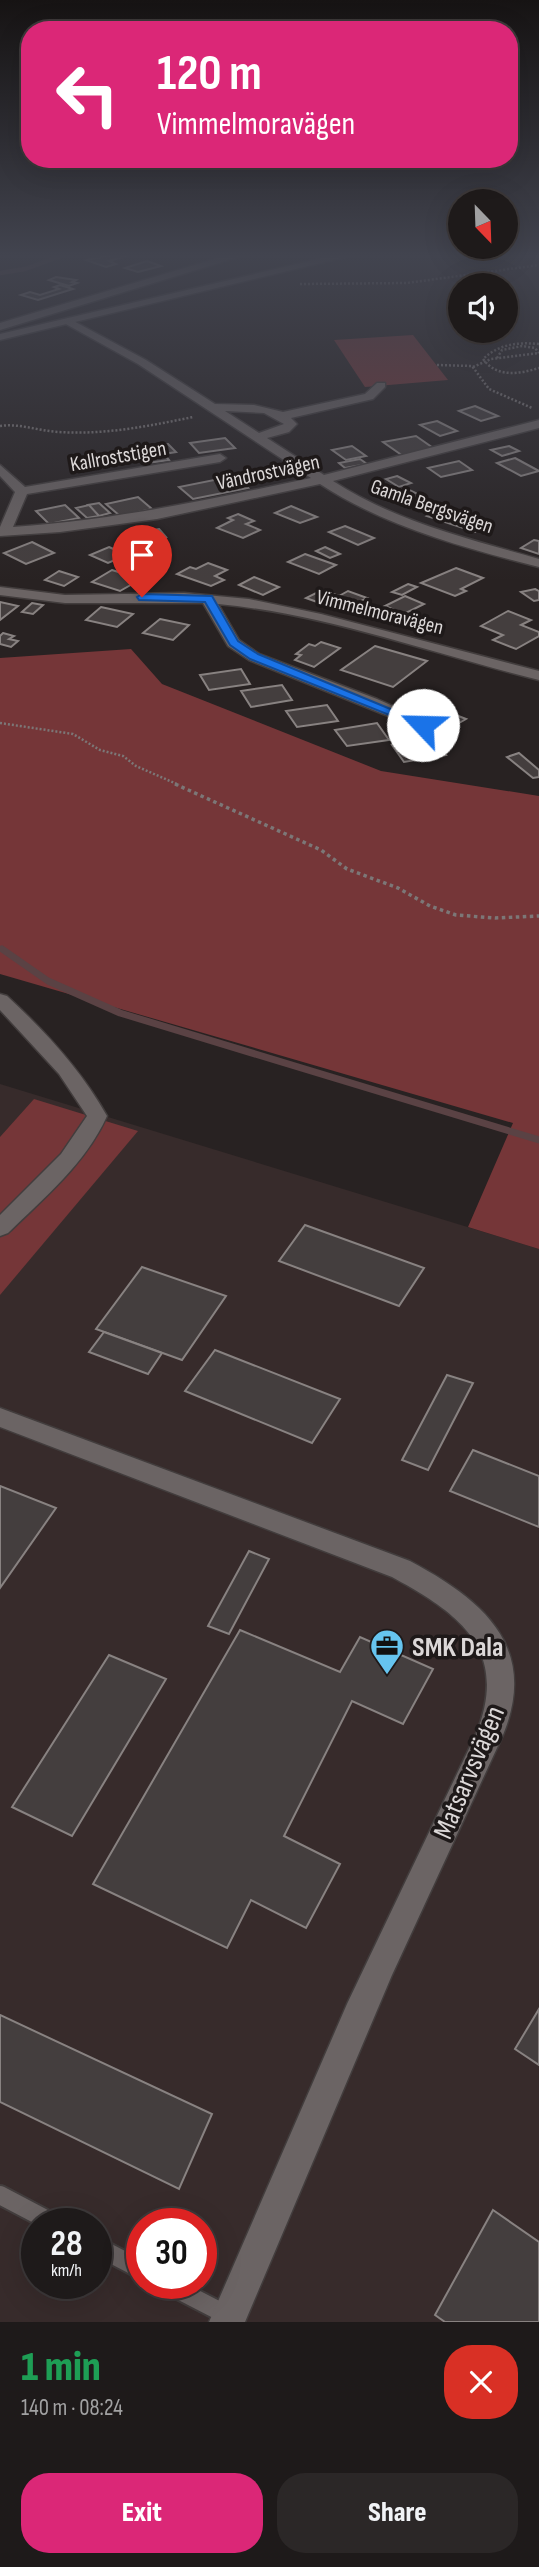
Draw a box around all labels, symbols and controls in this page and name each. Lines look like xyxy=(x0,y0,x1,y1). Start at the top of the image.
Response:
text: 120 m xyxy=(157,45,262,104)
icon: left xyxy=(42,49,133,140)
text: Vimmelmoravägen xyxy=(157,105,355,144)
north arrow xyxy=(448,189,518,259)
map controls xyxy=(448,189,518,343)
button: sound xyxy=(448,273,518,343)
street label: Kallroststigen xyxy=(68,436,168,477)
street label: Vändrostvägen xyxy=(214,449,322,496)
street label: Gamla Bergsvägen xyxy=(367,474,496,539)
pin xyxy=(112,525,172,597)
icon: arrive xyxy=(123,536,161,574)
street label: Vimmelmoravägen xyxy=(314,585,446,640)
position arrow xyxy=(386,688,460,762)
office icon: SMK Dala xyxy=(368,1627,406,1676)
place label: SMK Dala xyxy=(412,1631,503,1664)
street label: Matsarvsvägen xyxy=(427,1701,512,1844)
speed limit sign: 30 xyxy=(126,2208,217,2299)
text: 28 xyxy=(51,2223,82,2266)
text: km/h xyxy=(51,2260,82,2281)
text: 1 min xyxy=(21,2342,101,2393)
button: close xyxy=(444,2345,518,2419)
text: 140 m · 08:24 xyxy=(21,2394,123,2422)
button: Exit xyxy=(21,2473,263,2553)
button: Share xyxy=(277,2473,518,2553)

